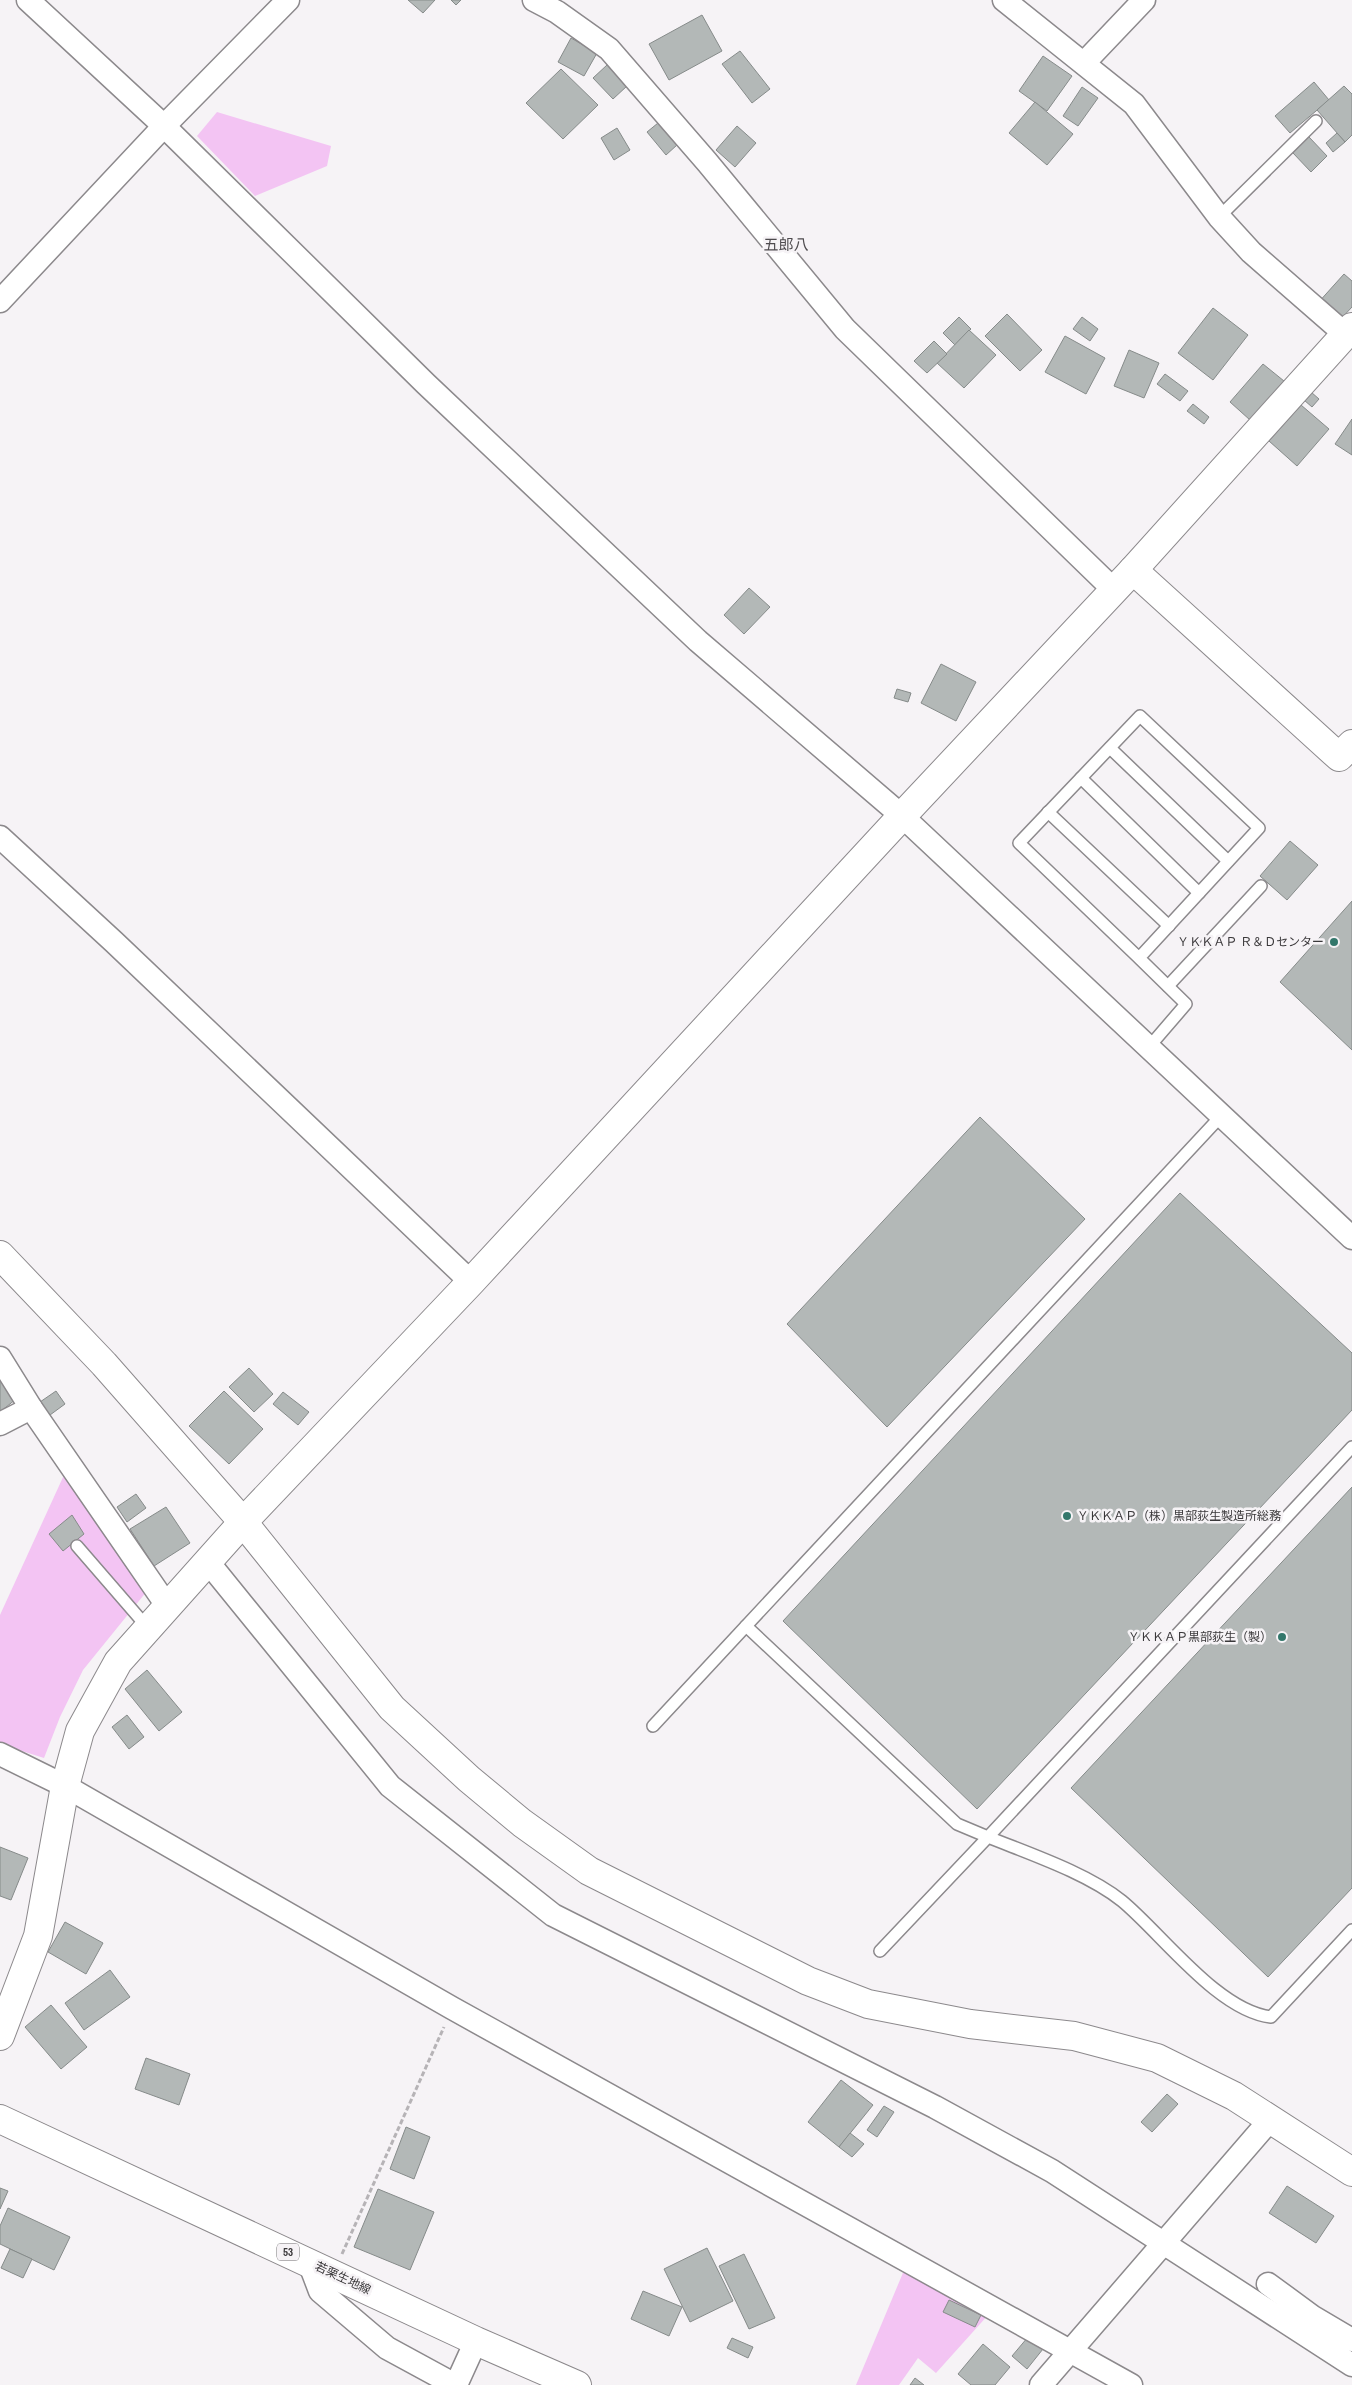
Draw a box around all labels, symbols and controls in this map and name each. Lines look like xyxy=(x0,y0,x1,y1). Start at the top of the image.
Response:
district label: 五郎八 xyxy=(763,234,809,255)
place label: ＹＫＫＡＰ Ｒ＆Ｄセンター xyxy=(1177,934,1324,950)
marker: ＹＫＫＡＰ Ｒ＆Ｄセンター xyxy=(1328,936,1340,948)
place label: ＹＫＫＡＰ（株）黒部荻生製造所総務 xyxy=(1077,1508,1281,1524)
marker: ＹＫＫＡＰ（株）黒部荻生製造所総務 xyxy=(1061,1510,1073,1522)
place label: ＹＫＫＡＰ黒部荻生（製） xyxy=(1128,1629,1272,1645)
marker: ＹＫＫＡＰ黒部荻生（製） xyxy=(1276,1631,1288,1643)
road number: 53 xyxy=(277,2244,299,2260)
street label: 若栗生地線 xyxy=(312,2258,374,2298)

